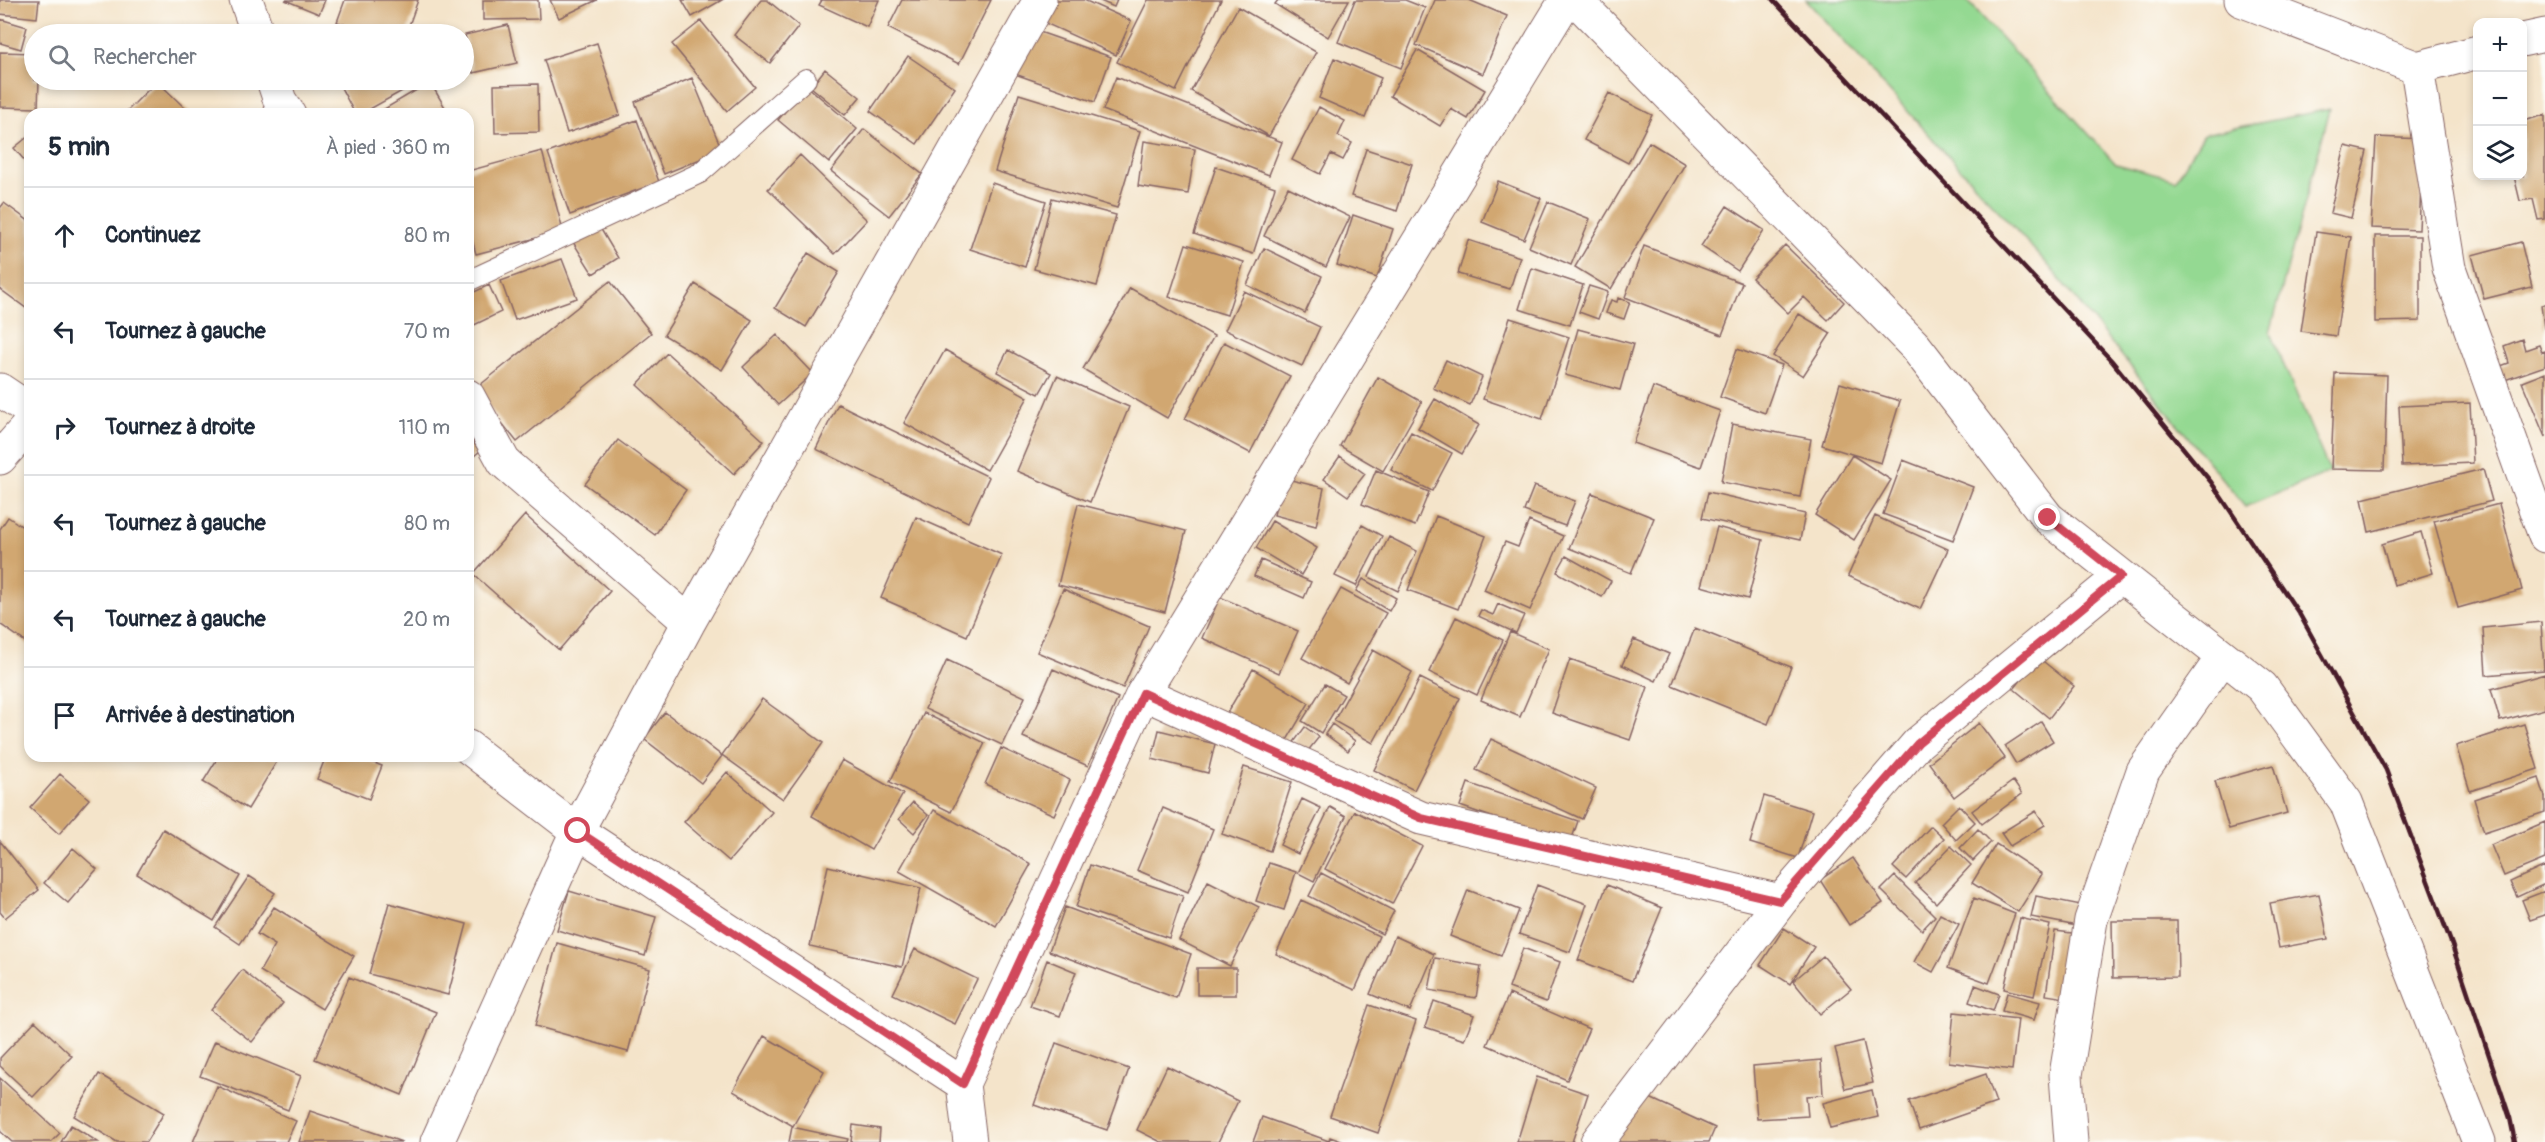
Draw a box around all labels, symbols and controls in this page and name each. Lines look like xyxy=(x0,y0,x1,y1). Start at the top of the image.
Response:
map controls xyxy=(2473,18,2527,180)
button: + xyxy=(2473,18,2527,72)
search box xyxy=(24,24,474,90)
icon: search xyxy=(45,41,78,74)
text: Rechercher xyxy=(93,43,197,71)
button: − xyxy=(2473,72,2527,126)
button: layers xyxy=(2473,126,2527,180)
text: 5 min xyxy=(48,131,110,163)
text: À pied · 360 m xyxy=(326,135,450,160)
icon: ahead xyxy=(48,219,81,252)
text: Continuez xyxy=(105,221,201,249)
text: 80 m xyxy=(404,223,450,248)
icon: left xyxy=(48,315,81,348)
text: Tournez à gauche xyxy=(105,317,266,345)
text: 70 m xyxy=(404,319,450,344)
icon: right xyxy=(48,411,81,444)
text: Tournez à droite xyxy=(105,413,255,441)
text: 110 m xyxy=(399,415,450,440)
route end xyxy=(2034,504,2060,530)
icon: left xyxy=(48,507,81,540)
text: Tournez à gauche xyxy=(105,509,266,537)
text: 80 m xyxy=(404,511,450,536)
icon: left xyxy=(48,603,81,636)
text: Tournez à gauche xyxy=(105,605,266,633)
text: 20 m xyxy=(403,607,450,632)
icon: arrive xyxy=(48,699,81,732)
text: Arrivée à destination xyxy=(105,701,295,729)
route start xyxy=(564,817,590,843)

